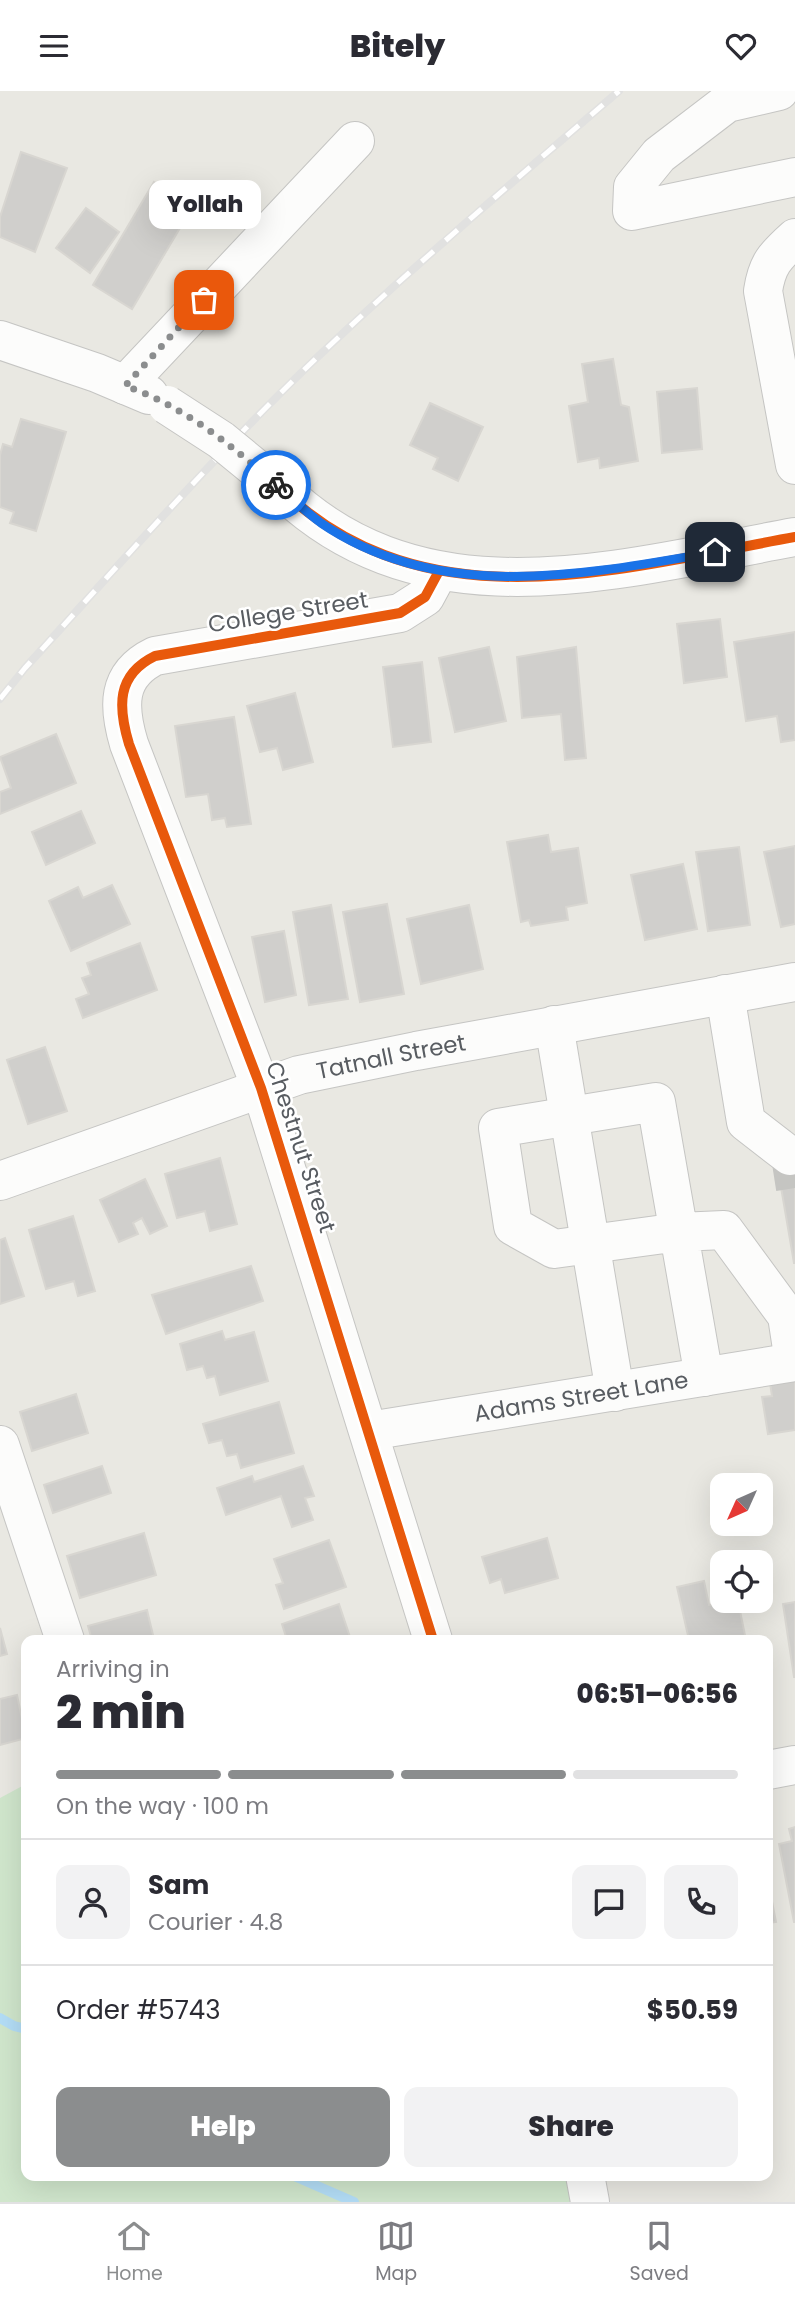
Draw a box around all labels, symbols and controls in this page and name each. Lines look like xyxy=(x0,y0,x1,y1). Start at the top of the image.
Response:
text: Bitely xyxy=(350,23,445,68)
icon: menu xyxy=(35,27,73,65)
icon: heart xyxy=(722,27,760,65)
callout: Yollah xyxy=(148,181,260,230)
text: Yollah xyxy=(167,188,243,220)
pin xyxy=(174,270,234,330)
icon: bag xyxy=(185,281,223,319)
courier xyxy=(241,450,311,520)
icon: bike xyxy=(257,466,295,504)
pin xyxy=(685,522,745,582)
icon: home xyxy=(696,533,734,571)
street label: College Street xyxy=(206,584,370,640)
street label: Tatnall Street xyxy=(313,1026,468,1087)
street label: Chestnut Street xyxy=(258,1057,344,1237)
street label: Adams Street Lane xyxy=(472,1364,691,1430)
north arrow xyxy=(710,1473,774,1537)
map controls xyxy=(710,1473,773,1613)
button: locate xyxy=(710,1550,773,1613)
text: Arriving in xyxy=(56,1653,170,1685)
text: 06:51–06:56 xyxy=(577,1676,738,1712)
text: 2 min xyxy=(56,1680,186,1744)
text: On the way · 100 m xyxy=(56,1790,269,1822)
button: person xyxy=(56,1865,130,1939)
button: chat xyxy=(572,1865,646,1939)
button: phone xyxy=(664,1865,738,1939)
text: Sam xyxy=(148,1867,209,1903)
text: Courier · 4.8 xyxy=(148,1906,283,1938)
text: Order #5743 xyxy=(56,1992,221,2028)
text: $50.59 xyxy=(647,1992,738,2028)
button: Help xyxy=(56,2087,390,2167)
button: Share xyxy=(404,2087,738,2167)
tab: Home xyxy=(106,2217,163,2288)
tab: Map xyxy=(375,2217,417,2288)
tab: Saved xyxy=(630,2217,689,2288)

